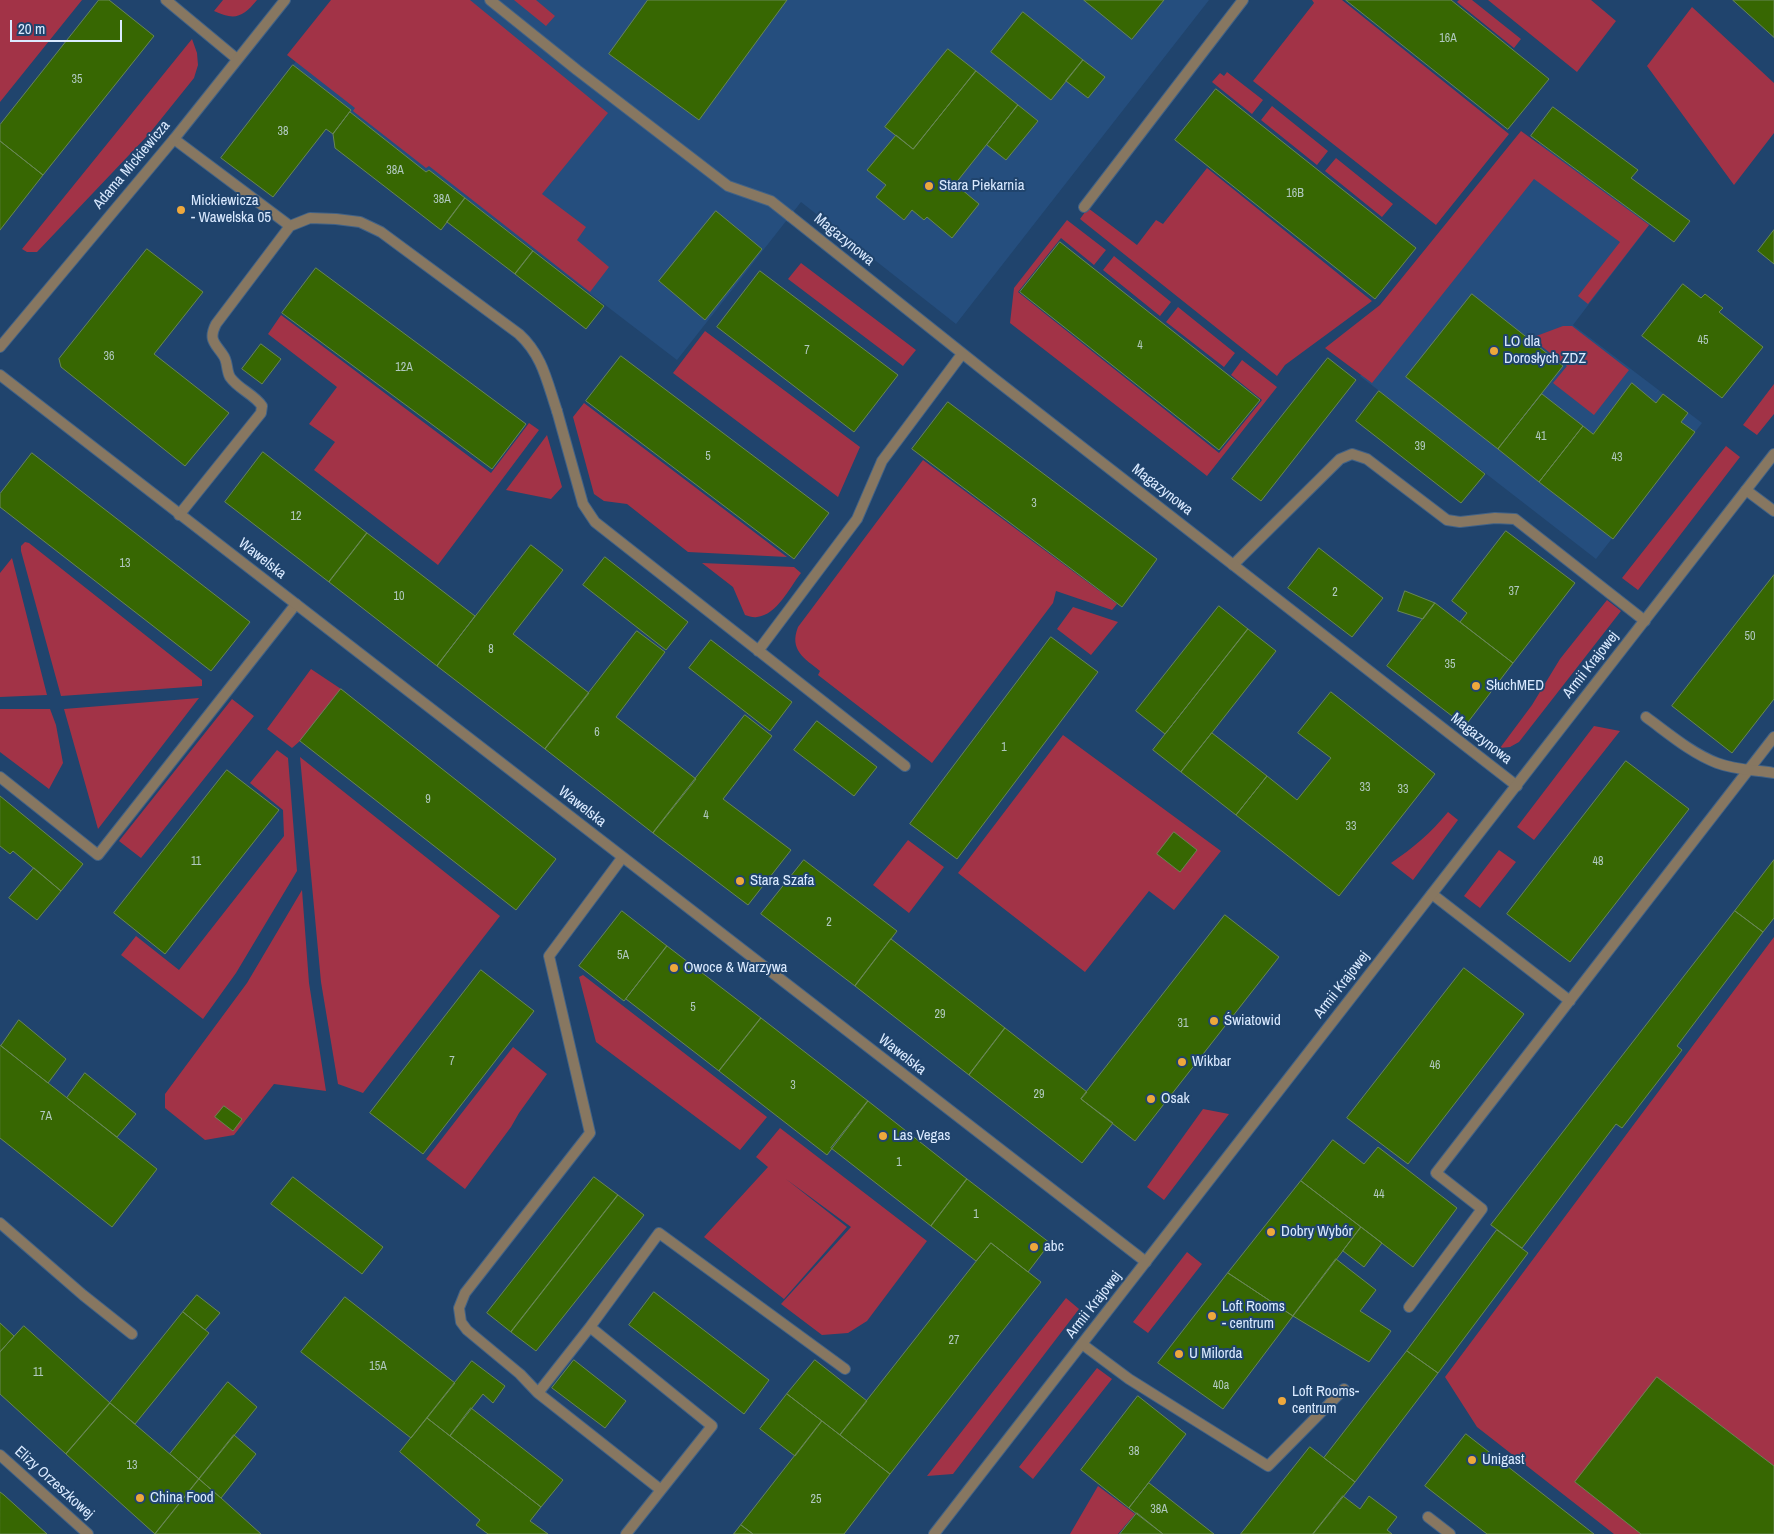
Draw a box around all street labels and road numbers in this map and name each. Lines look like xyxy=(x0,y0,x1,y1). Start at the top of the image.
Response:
street label: Adama Mickiewicza xyxy=(90,117,174,213)
street label: Magazynowa xyxy=(810,210,878,270)
street label: Magazynowa xyxy=(1128,461,1196,519)
street label: Wawelska xyxy=(235,535,289,583)
street label: Armii Krajowej xyxy=(1559,628,1623,702)
street label: Magazynowa xyxy=(1447,710,1515,768)
street label: Wawelska xyxy=(555,783,609,831)
street label: Armii Krajowej xyxy=(1310,948,1374,1022)
street label: Wawelska xyxy=(875,1031,929,1079)
street label: Armii Krajowej xyxy=(1062,1268,1126,1342)
street label: Elizy Orzeszkowej xyxy=(11,1443,97,1523)

